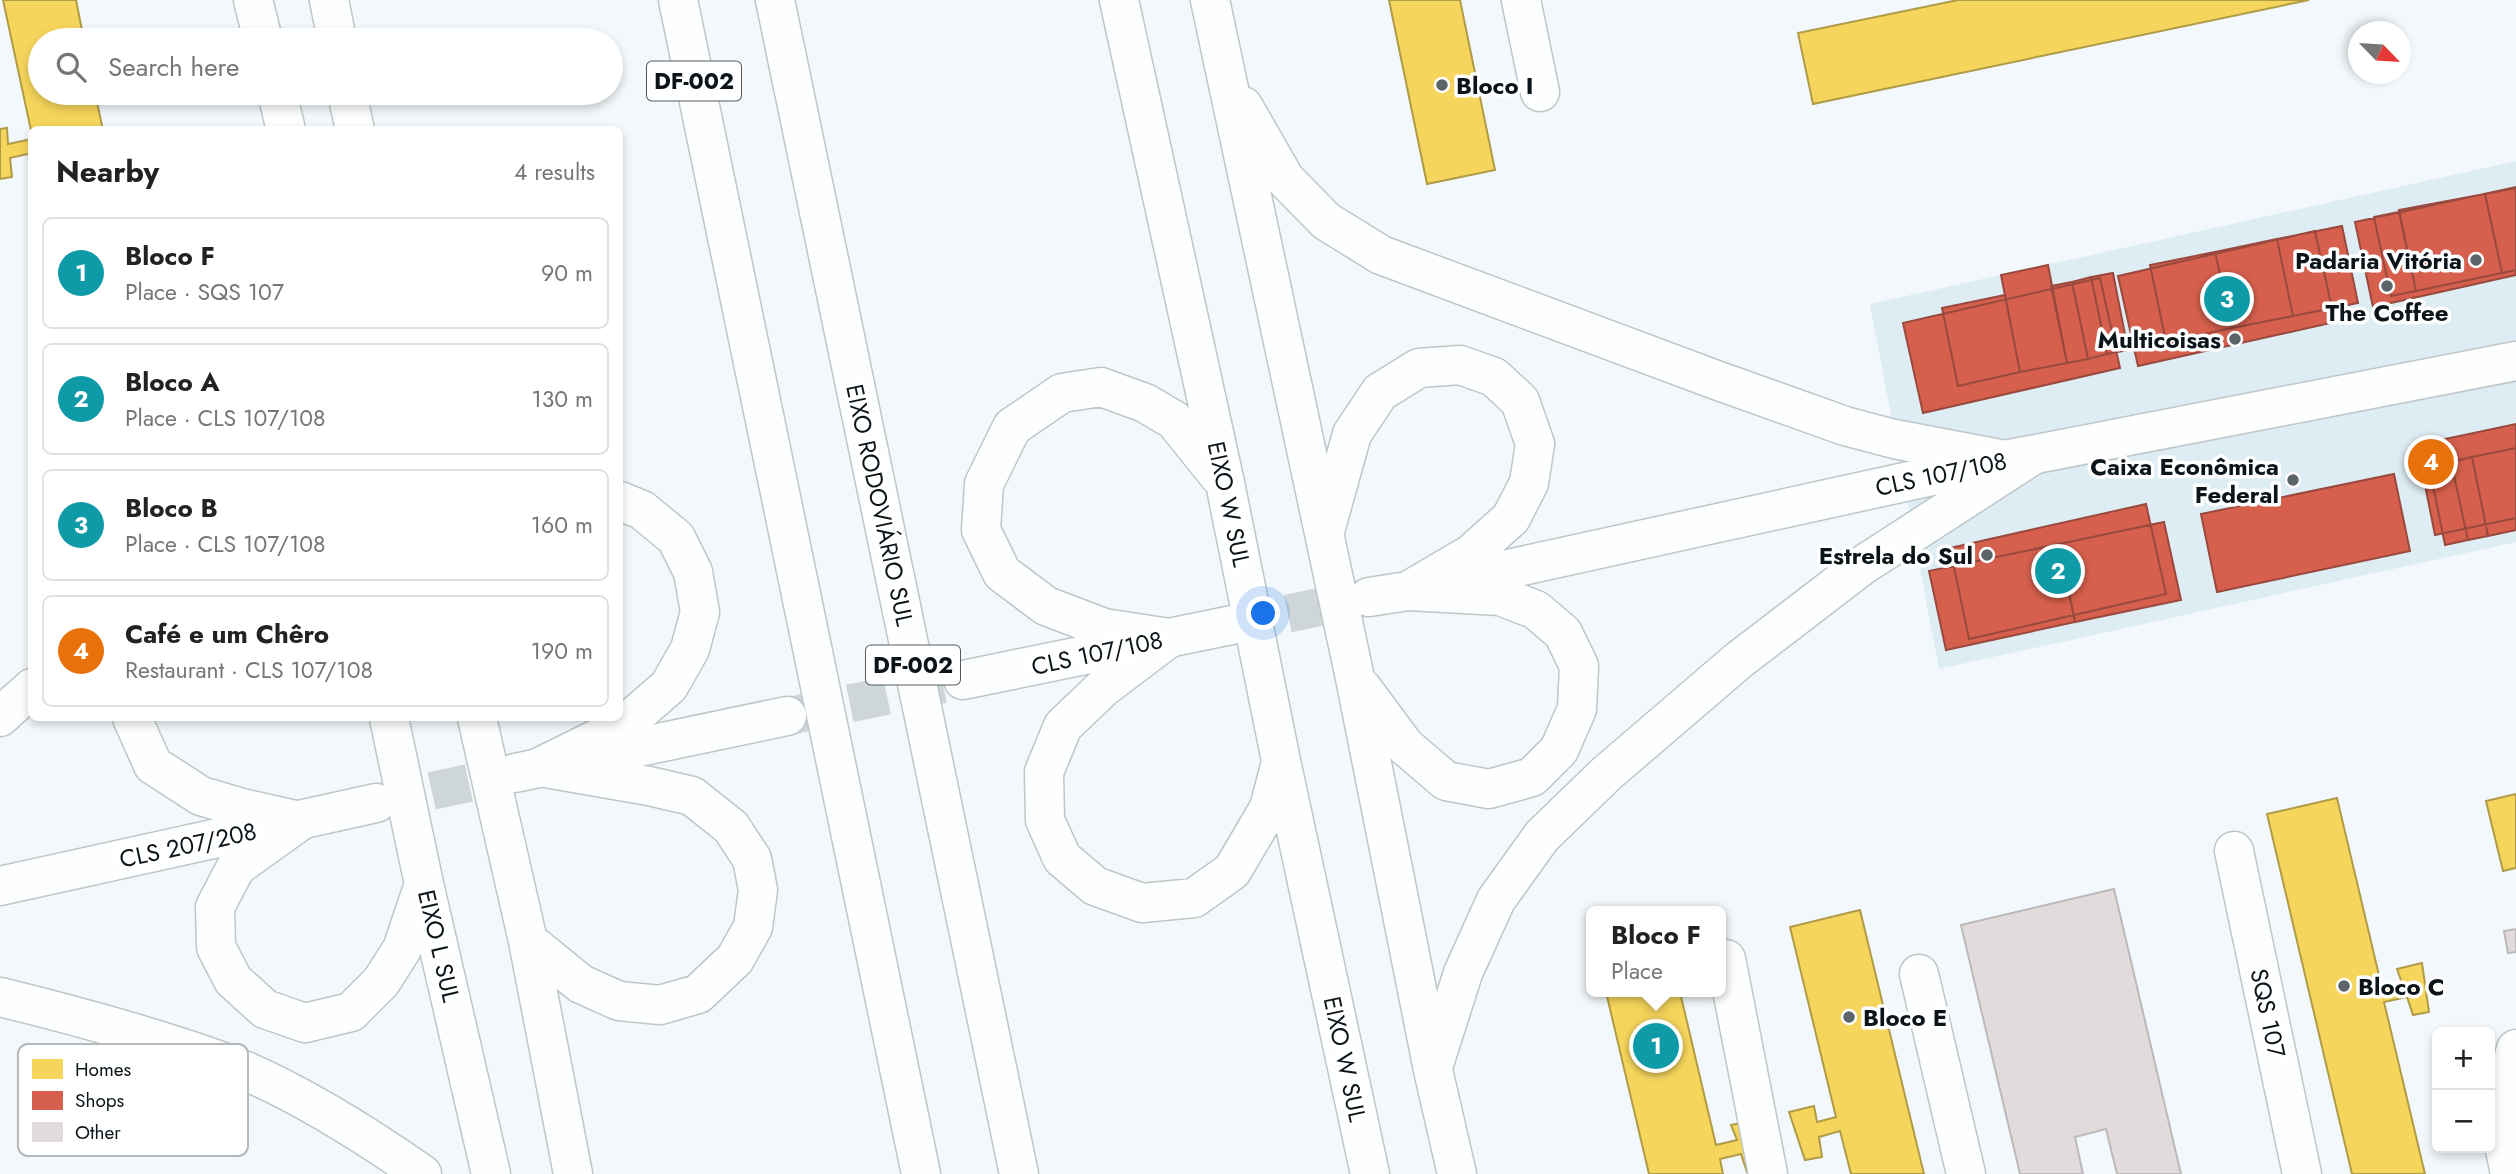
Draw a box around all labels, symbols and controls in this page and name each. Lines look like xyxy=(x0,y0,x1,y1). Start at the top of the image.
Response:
north arrow xyxy=(2348,21,2411,84)
search box xyxy=(28,28,623,105)
icon: search xyxy=(52,48,90,86)
text: Search here xyxy=(108,48,240,86)
road number: DF-002 xyxy=(647,61,741,100)
place label: Bloco I xyxy=(1456,68,1533,103)
marker: Bloco I xyxy=(1434,77,1450,93)
text: Nearby xyxy=(56,150,159,193)
text: 4 results xyxy=(514,155,595,189)
text: Bloco F xyxy=(125,237,215,275)
place label: Padaria Vitória xyxy=(2295,243,2462,278)
marker: Padaria Vitória xyxy=(2468,252,2484,268)
text: 1 xyxy=(75,256,87,290)
text: 90 m xyxy=(541,256,593,290)
pin: 3 xyxy=(2204,273,2250,325)
text: Place · SQS 107 xyxy=(125,275,284,309)
marker: The Coffee xyxy=(2379,278,2395,294)
place label: The Coffee xyxy=(2325,295,2449,330)
place label: Multicoisas xyxy=(2098,322,2221,357)
marker: Multicoisas xyxy=(2227,331,2243,347)
text: Bloco A xyxy=(125,363,220,401)
street label: EIXO RODOVIÁRIO SUL xyxy=(837,381,923,629)
text: 2 xyxy=(73,382,89,416)
text: 130 m xyxy=(531,382,593,416)
text: Place · CLS 107/108 xyxy=(125,401,326,435)
pin: 4 xyxy=(2408,436,2454,488)
street label: EIXO W SUL xyxy=(1199,438,1259,570)
street label: CLS 107/108 xyxy=(1872,443,2010,505)
place label: Caixa Econômica Federal xyxy=(2090,449,2279,512)
marker: Caixa Econômica Federal xyxy=(2285,472,2301,488)
text: Bloco B xyxy=(125,489,218,527)
text: 3 xyxy=(74,508,88,542)
text: 160 m xyxy=(531,508,593,542)
text: Place · CLS 107/108 xyxy=(125,527,326,561)
place label: Estrela do Sul xyxy=(1819,538,1973,573)
pin: 2 xyxy=(2035,545,2081,597)
marker: Estrela do Sul xyxy=(1979,547,1995,563)
your location xyxy=(1246,596,1280,630)
text: Café e um Chêro xyxy=(125,615,329,653)
street label: CLS 107/108 xyxy=(1028,622,1166,684)
text: 4 xyxy=(73,634,89,668)
text: 190 m xyxy=(531,634,593,668)
road number: DF-002 xyxy=(866,646,960,684)
text: Restaurant · CLS 107/108 xyxy=(125,653,373,687)
street label: CLS 207/208 xyxy=(116,813,260,877)
street label: EIXO L SUL xyxy=(409,886,469,1006)
popup xyxy=(1586,906,1726,997)
text: Bloco F xyxy=(1611,916,1701,954)
text: Place xyxy=(1611,954,1663,988)
street label: SQS 107 xyxy=(2241,965,2295,1061)
place label: Bloco C xyxy=(2358,969,2445,1004)
marker: Bloco C xyxy=(2336,978,2352,994)
street label: EIXO W SUL xyxy=(1315,993,1375,1125)
place label: Bloco E xyxy=(1863,1000,1947,1035)
marker: Bloco E xyxy=(1841,1009,1857,1025)
pin: 1 xyxy=(1633,1020,1679,1072)
map controls xyxy=(2432,1027,2495,1153)
button: + xyxy=(2432,1027,2495,1090)
legend xyxy=(18,1044,248,1156)
text: Homes xyxy=(75,1056,132,1083)
text: Shops xyxy=(75,1087,125,1114)
button: − xyxy=(2432,1090,2495,1153)
text: Other xyxy=(75,1119,121,1146)

